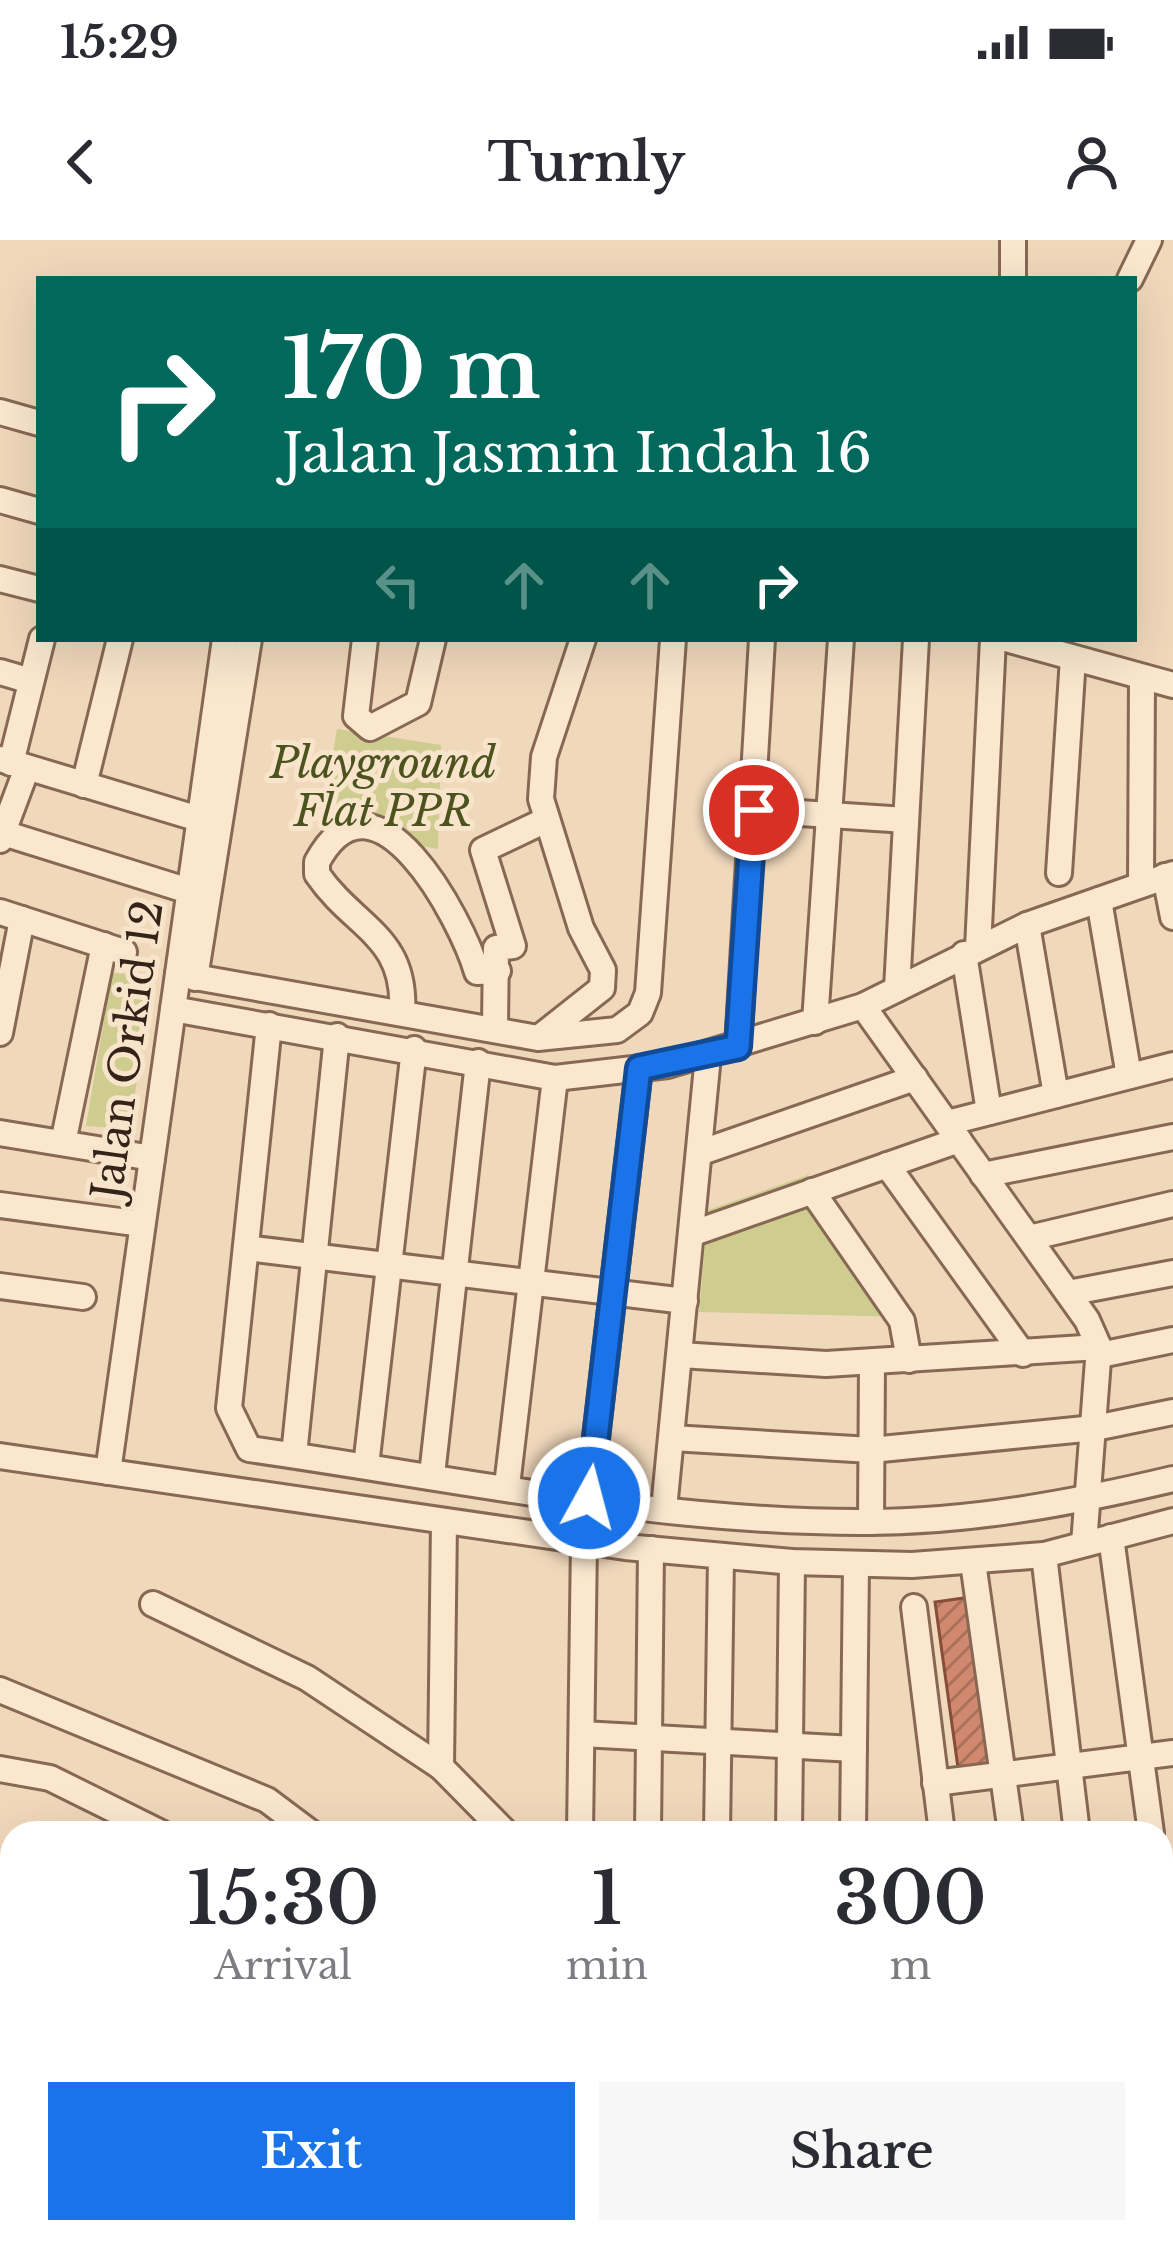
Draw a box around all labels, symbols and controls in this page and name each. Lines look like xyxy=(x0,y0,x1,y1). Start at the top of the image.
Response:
text: 15:29 xyxy=(60,14,179,70)
icon: back xyxy=(48,129,114,195)
text: Turnly xyxy=(488,129,685,196)
icon: person xyxy=(1059,129,1125,195)
text: 170 m xyxy=(282,317,541,421)
icon: right xyxy=(84,324,240,480)
text: Jalan Jasmin Indah 16 xyxy=(282,420,872,487)
icon: left xyxy=(365,552,431,618)
icon: ahead xyxy=(491,552,557,618)
icon: ahead xyxy=(617,552,683,618)
icon: right xyxy=(743,552,809,618)
park label: Playground Flat PPR xyxy=(269,737,497,837)
pin xyxy=(703,759,805,861)
icon: arrive xyxy=(721,777,787,843)
street label: Jalan Orkid 12 xyxy=(80,897,174,1208)
position arrow xyxy=(526,1435,652,1561)
text: 15:30 xyxy=(186,1854,379,1943)
text: 1 xyxy=(591,1854,623,1943)
text: 300 xyxy=(834,1854,987,1943)
text: Arrival xyxy=(214,1941,352,1990)
text: min xyxy=(566,1941,648,1990)
text: m xyxy=(890,1941,931,1990)
button: Exit xyxy=(48,2082,575,2220)
button: Share xyxy=(599,2082,1125,2220)

